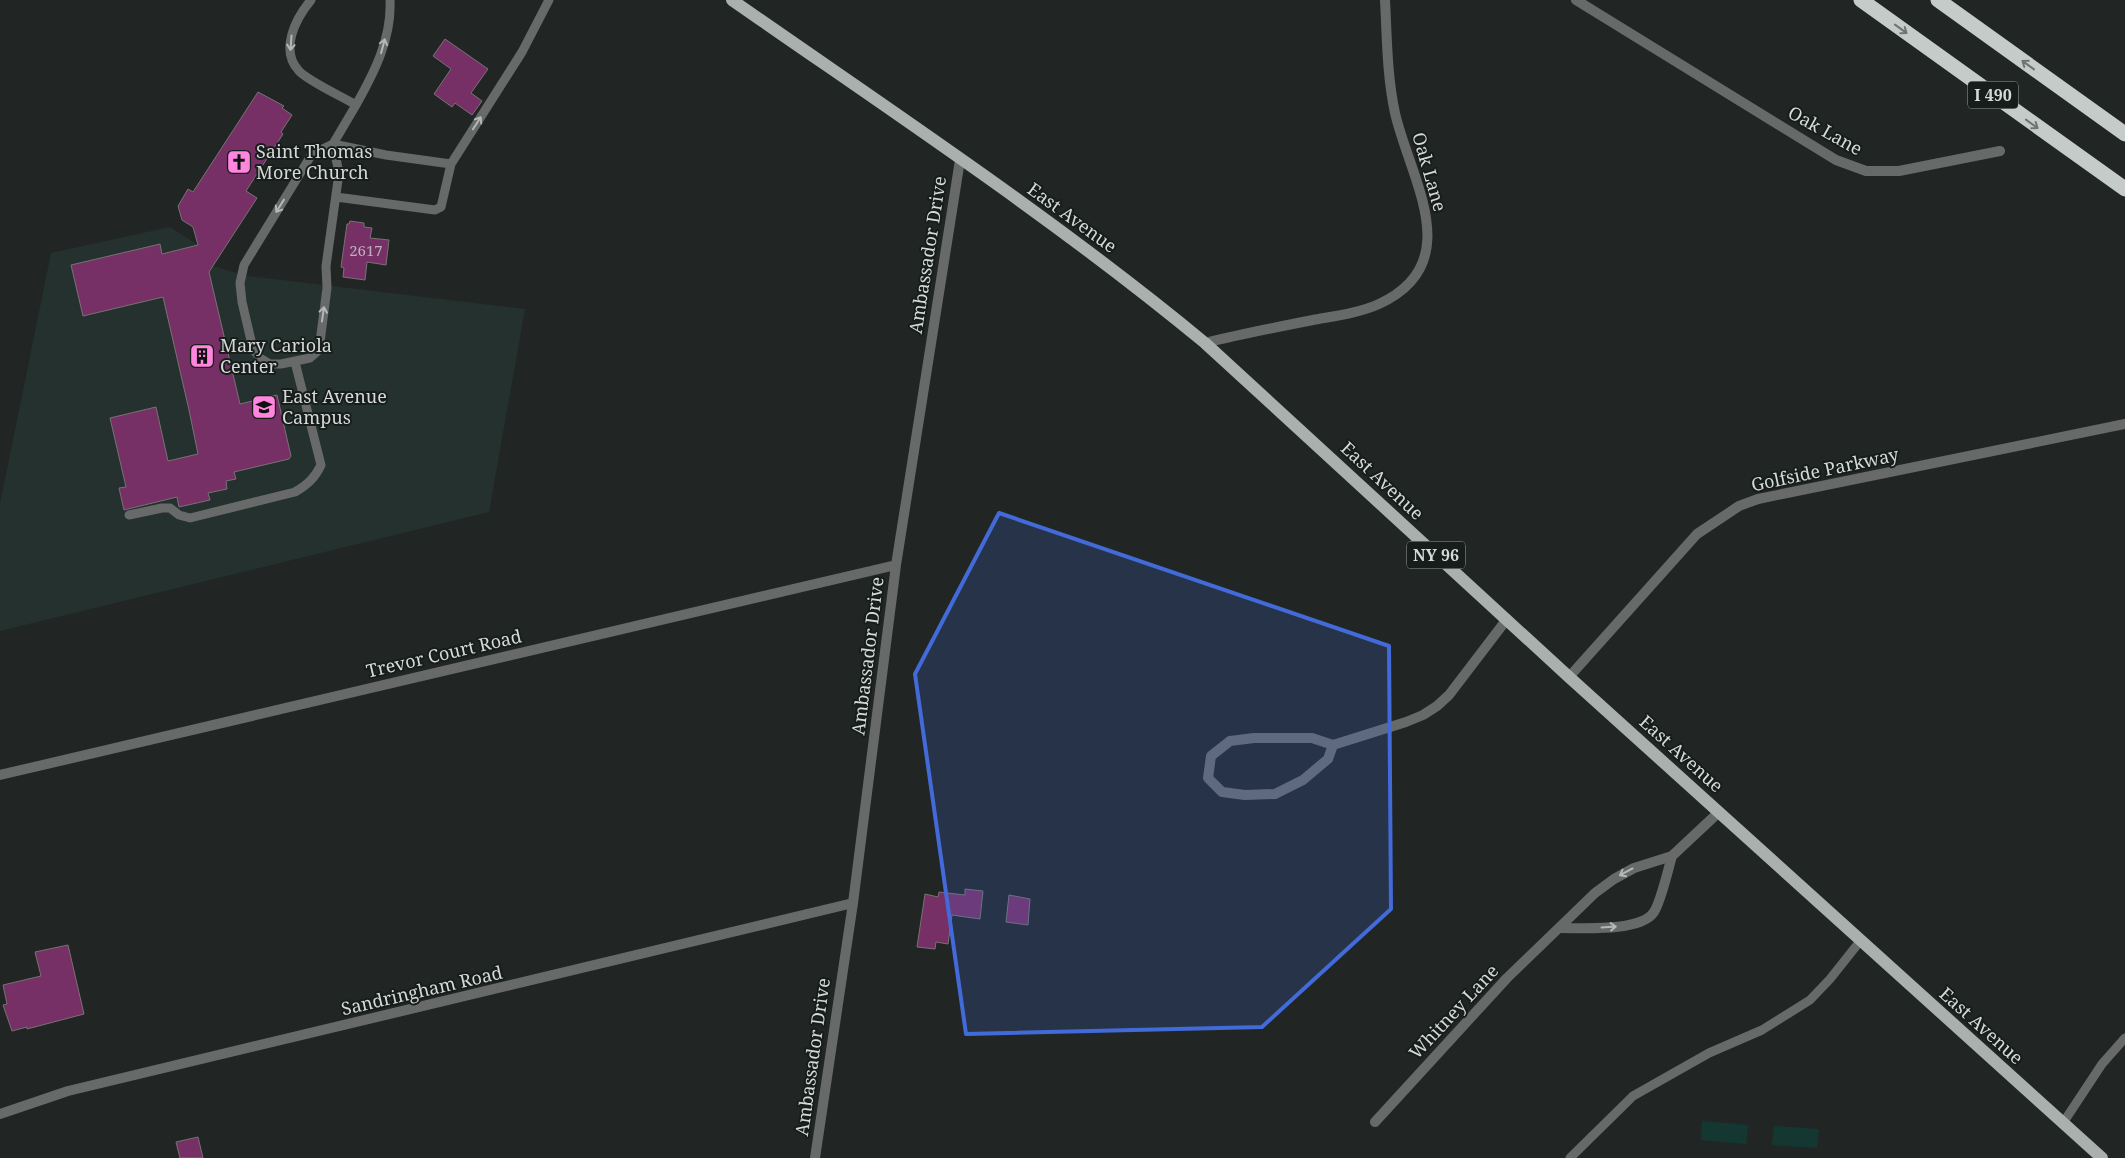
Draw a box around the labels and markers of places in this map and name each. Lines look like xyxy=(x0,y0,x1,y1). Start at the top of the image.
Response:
place label: Saint Thomas More Church xyxy=(256,139,372,184)
church icon: Saint Thomas More Church xyxy=(226,149,252,175)
place label: Mary Cariola Center xyxy=(220,333,332,378)
building icon: Mary Cariola Center xyxy=(189,343,215,369)
place label: East Avenue Campus xyxy=(282,384,387,429)
school or university icon: East Avenue Campus xyxy=(251,394,277,420)

